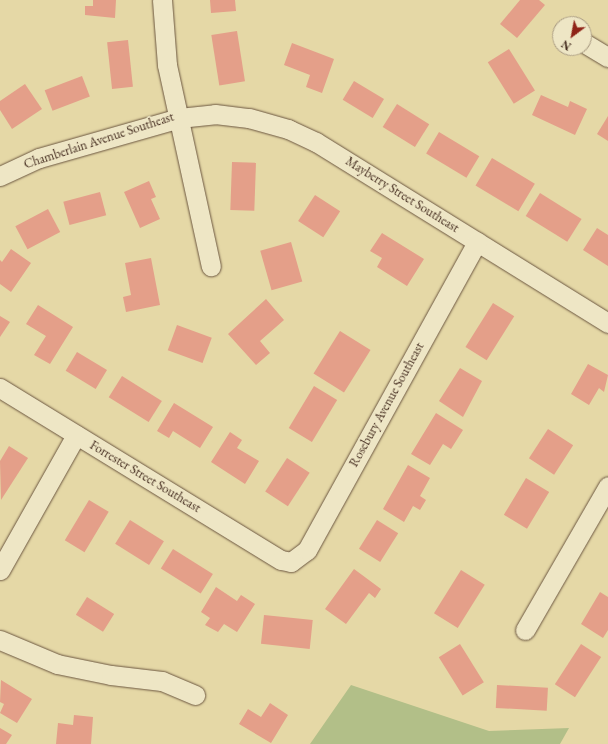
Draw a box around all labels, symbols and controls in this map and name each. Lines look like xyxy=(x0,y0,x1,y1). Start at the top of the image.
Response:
north arrow xyxy=(552,16,592,56)
text: N xyxy=(559,37,574,54)
street label: Chamberlain Avenue Southeast xyxy=(22,109,176,173)
street label: Mayberry Street Southeast xyxy=(342,154,462,236)
street label: Rosebury Avenue Southeast xyxy=(346,340,428,470)
street label: Forrester Street Southeast xyxy=(87,438,203,516)

